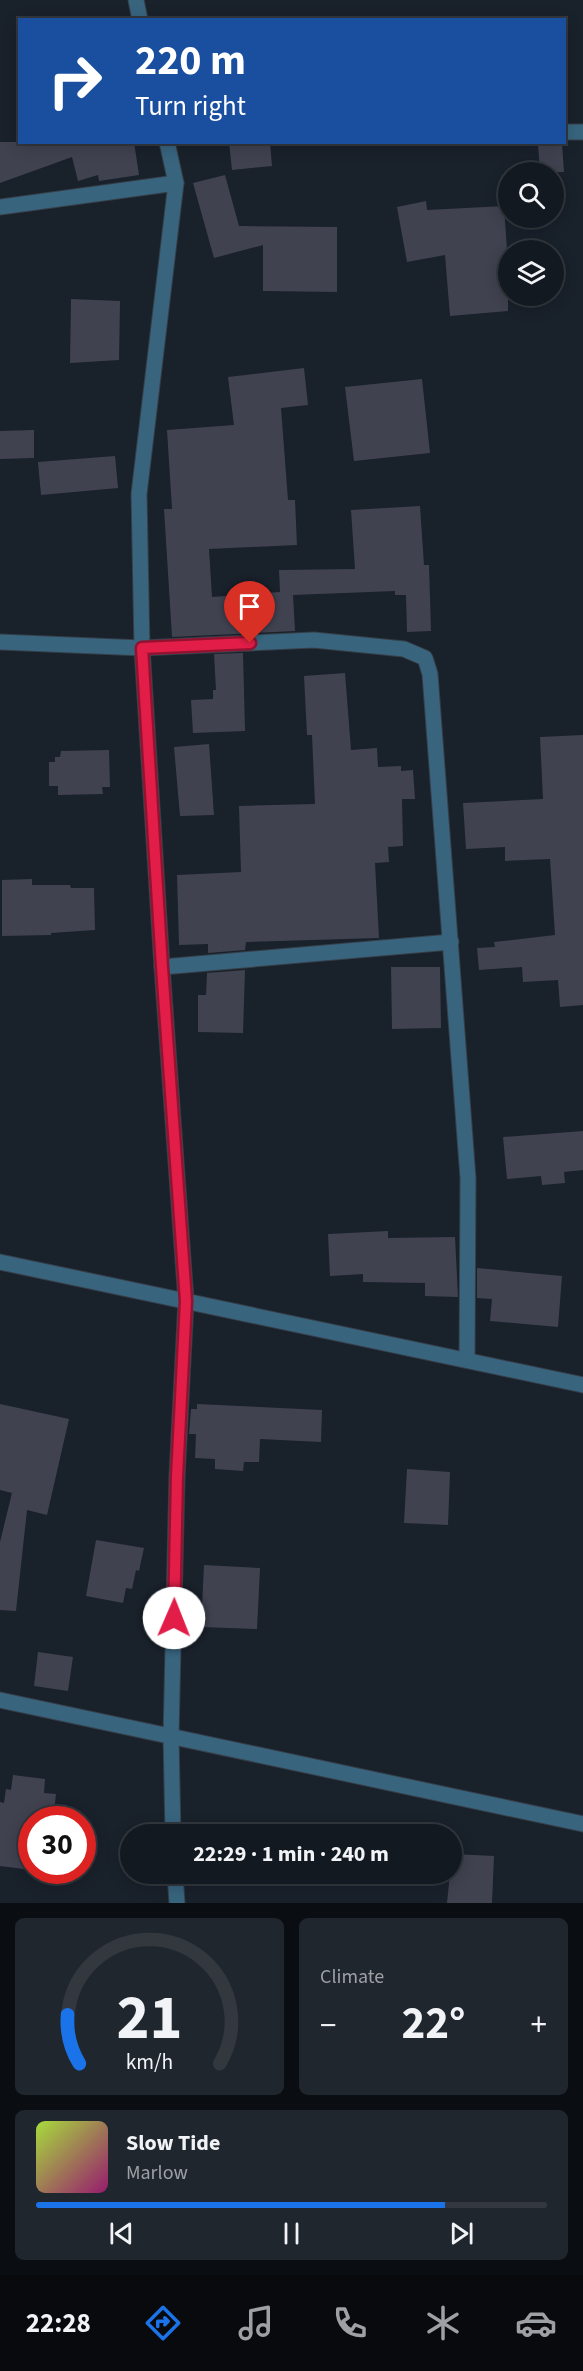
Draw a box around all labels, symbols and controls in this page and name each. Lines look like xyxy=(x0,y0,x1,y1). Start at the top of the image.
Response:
text: 220 m xyxy=(135,31,246,91)
icon: right xyxy=(36,42,114,120)
text: Turn right xyxy=(135,87,246,126)
map controls xyxy=(498,162,564,306)
button: search xyxy=(498,162,564,228)
button: layers xyxy=(498,240,564,306)
pin xyxy=(224,581,275,643)
icon: arrive xyxy=(233,590,266,623)
position arrow xyxy=(142,1586,206,1650)
speed limit sign: 30 xyxy=(18,1806,96,1884)
text: 22:29 · 1 min · 240 m xyxy=(193,1838,389,1870)
text: Climate xyxy=(320,1963,384,1991)
text: 21 xyxy=(117,1974,182,2063)
text: 22° xyxy=(402,1992,465,2056)
text: − xyxy=(320,2002,336,2049)
text: + xyxy=(531,2002,547,2049)
text: km/h xyxy=(126,2047,173,2078)
text: Slow Tide xyxy=(126,2127,220,2159)
text: Marlow xyxy=(126,2159,188,2187)
icon: previous xyxy=(105,2217,138,2250)
icon: pause xyxy=(275,2217,308,2250)
icon: next xyxy=(445,2217,478,2250)
icon: directions xyxy=(142,2302,184,2344)
icon: music xyxy=(235,2302,277,2344)
icon: phone xyxy=(329,2302,371,2344)
icon: climate xyxy=(422,2302,464,2344)
icon: car xyxy=(515,2302,557,2344)
text: 22:28 xyxy=(26,2304,91,2343)

